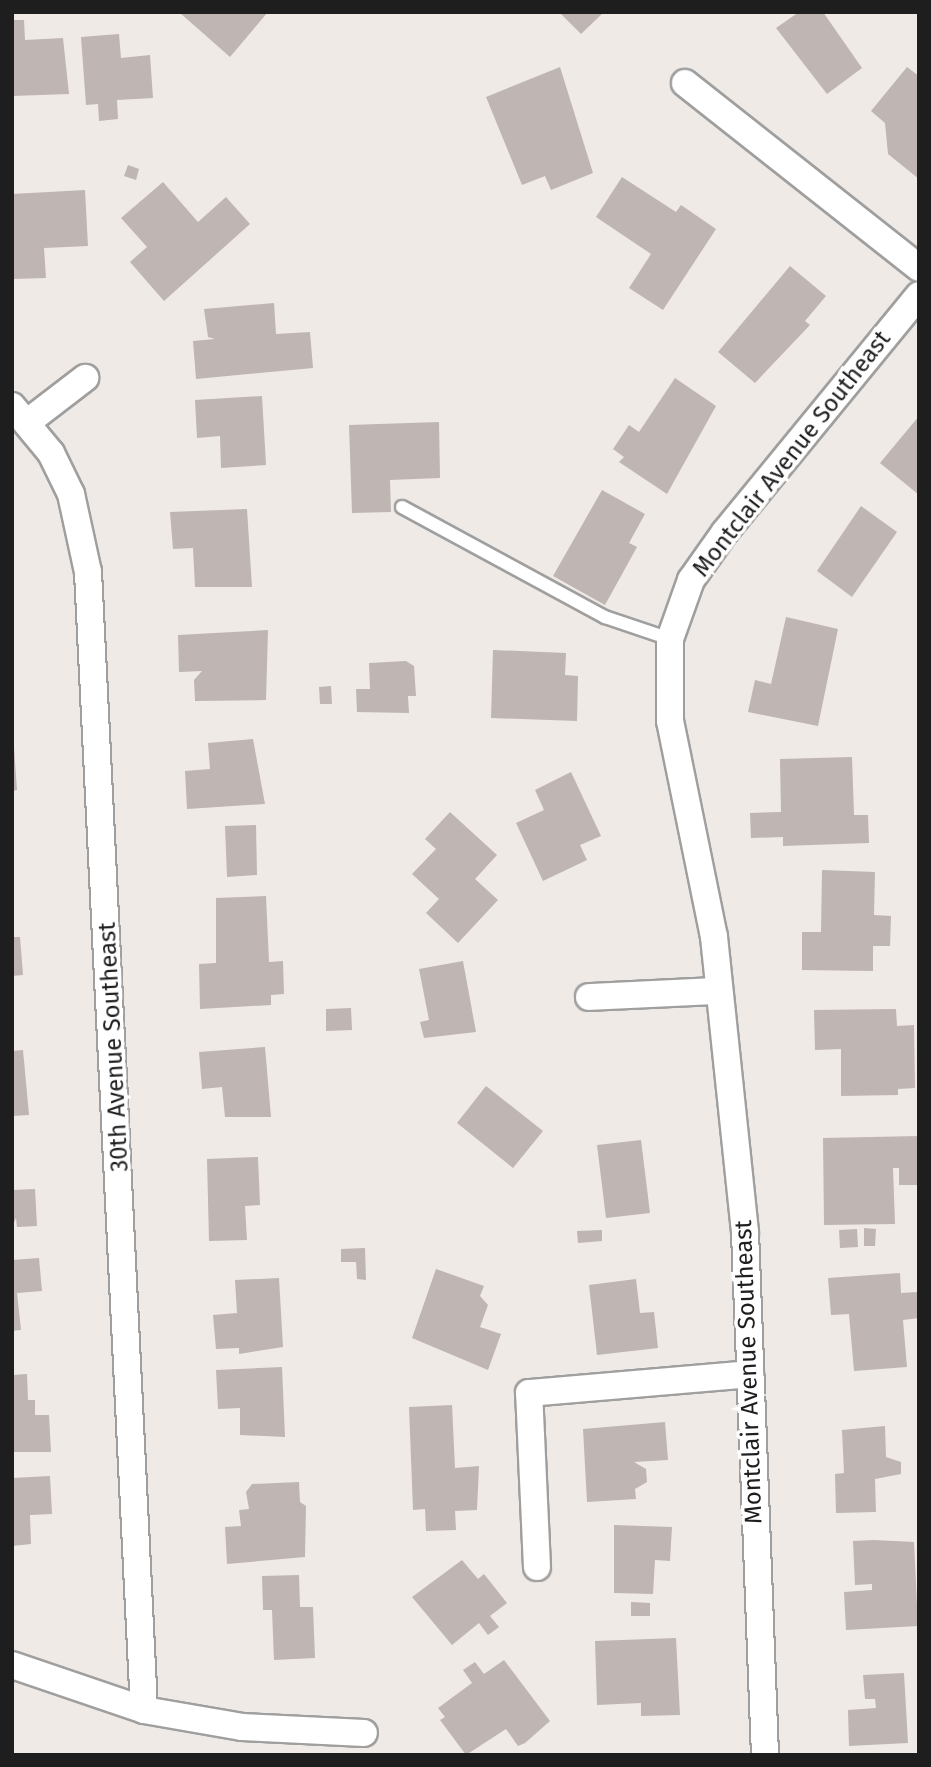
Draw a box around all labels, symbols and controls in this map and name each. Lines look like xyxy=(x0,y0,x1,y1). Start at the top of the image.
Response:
street label: Montclair Avenue Southeast xyxy=(687,325,897,583)
street label: 30th Avenue Southeast xyxy=(93,922,135,1172)
street label: Montclair Avenue Southeast xyxy=(729,1219,769,1525)

